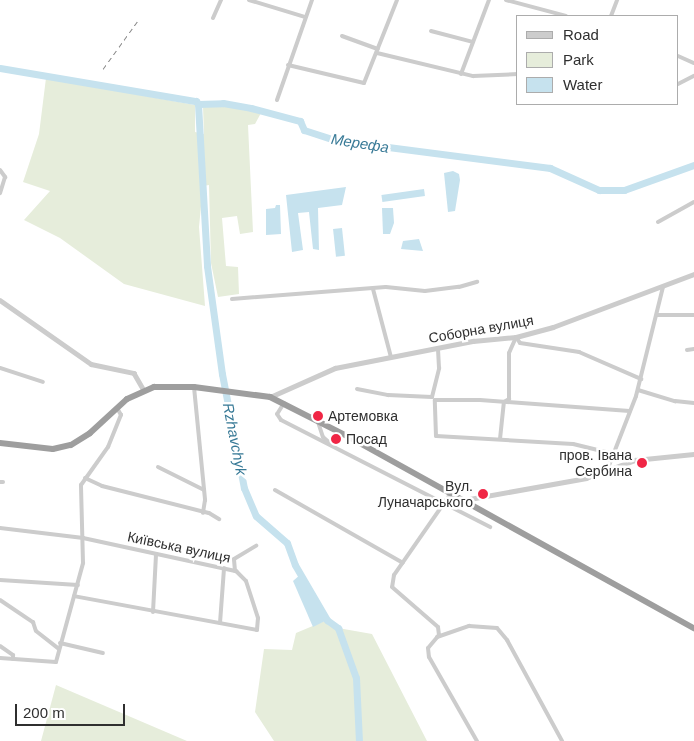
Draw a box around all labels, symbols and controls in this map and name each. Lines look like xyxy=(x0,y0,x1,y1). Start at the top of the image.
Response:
legend xyxy=(516,15,679,105)
text: Road xyxy=(563,26,599,43)
text: Park xyxy=(563,51,594,68)
text: Water xyxy=(563,76,602,93)
water label: Мерефа xyxy=(330,130,390,156)
street label: Соборна вулиця xyxy=(427,311,535,347)
water label: Rzhavchyk xyxy=(219,401,251,477)
place label: Артемовка xyxy=(328,408,398,424)
marker: Артемовка xyxy=(312,410,324,422)
place label: Посад xyxy=(346,431,387,447)
marker: Посад xyxy=(330,433,342,445)
place label: пров. Івана Сербина xyxy=(559,447,632,480)
marker: пров. Івана Сербина xyxy=(636,457,648,469)
place label: Вул. Луначарського xyxy=(378,478,473,511)
marker: Вул. Луначарського xyxy=(477,488,489,500)
street label: Київська вулиця xyxy=(126,528,232,566)
scale bar xyxy=(18,694,128,726)
text: 200 m xyxy=(23,704,65,721)

